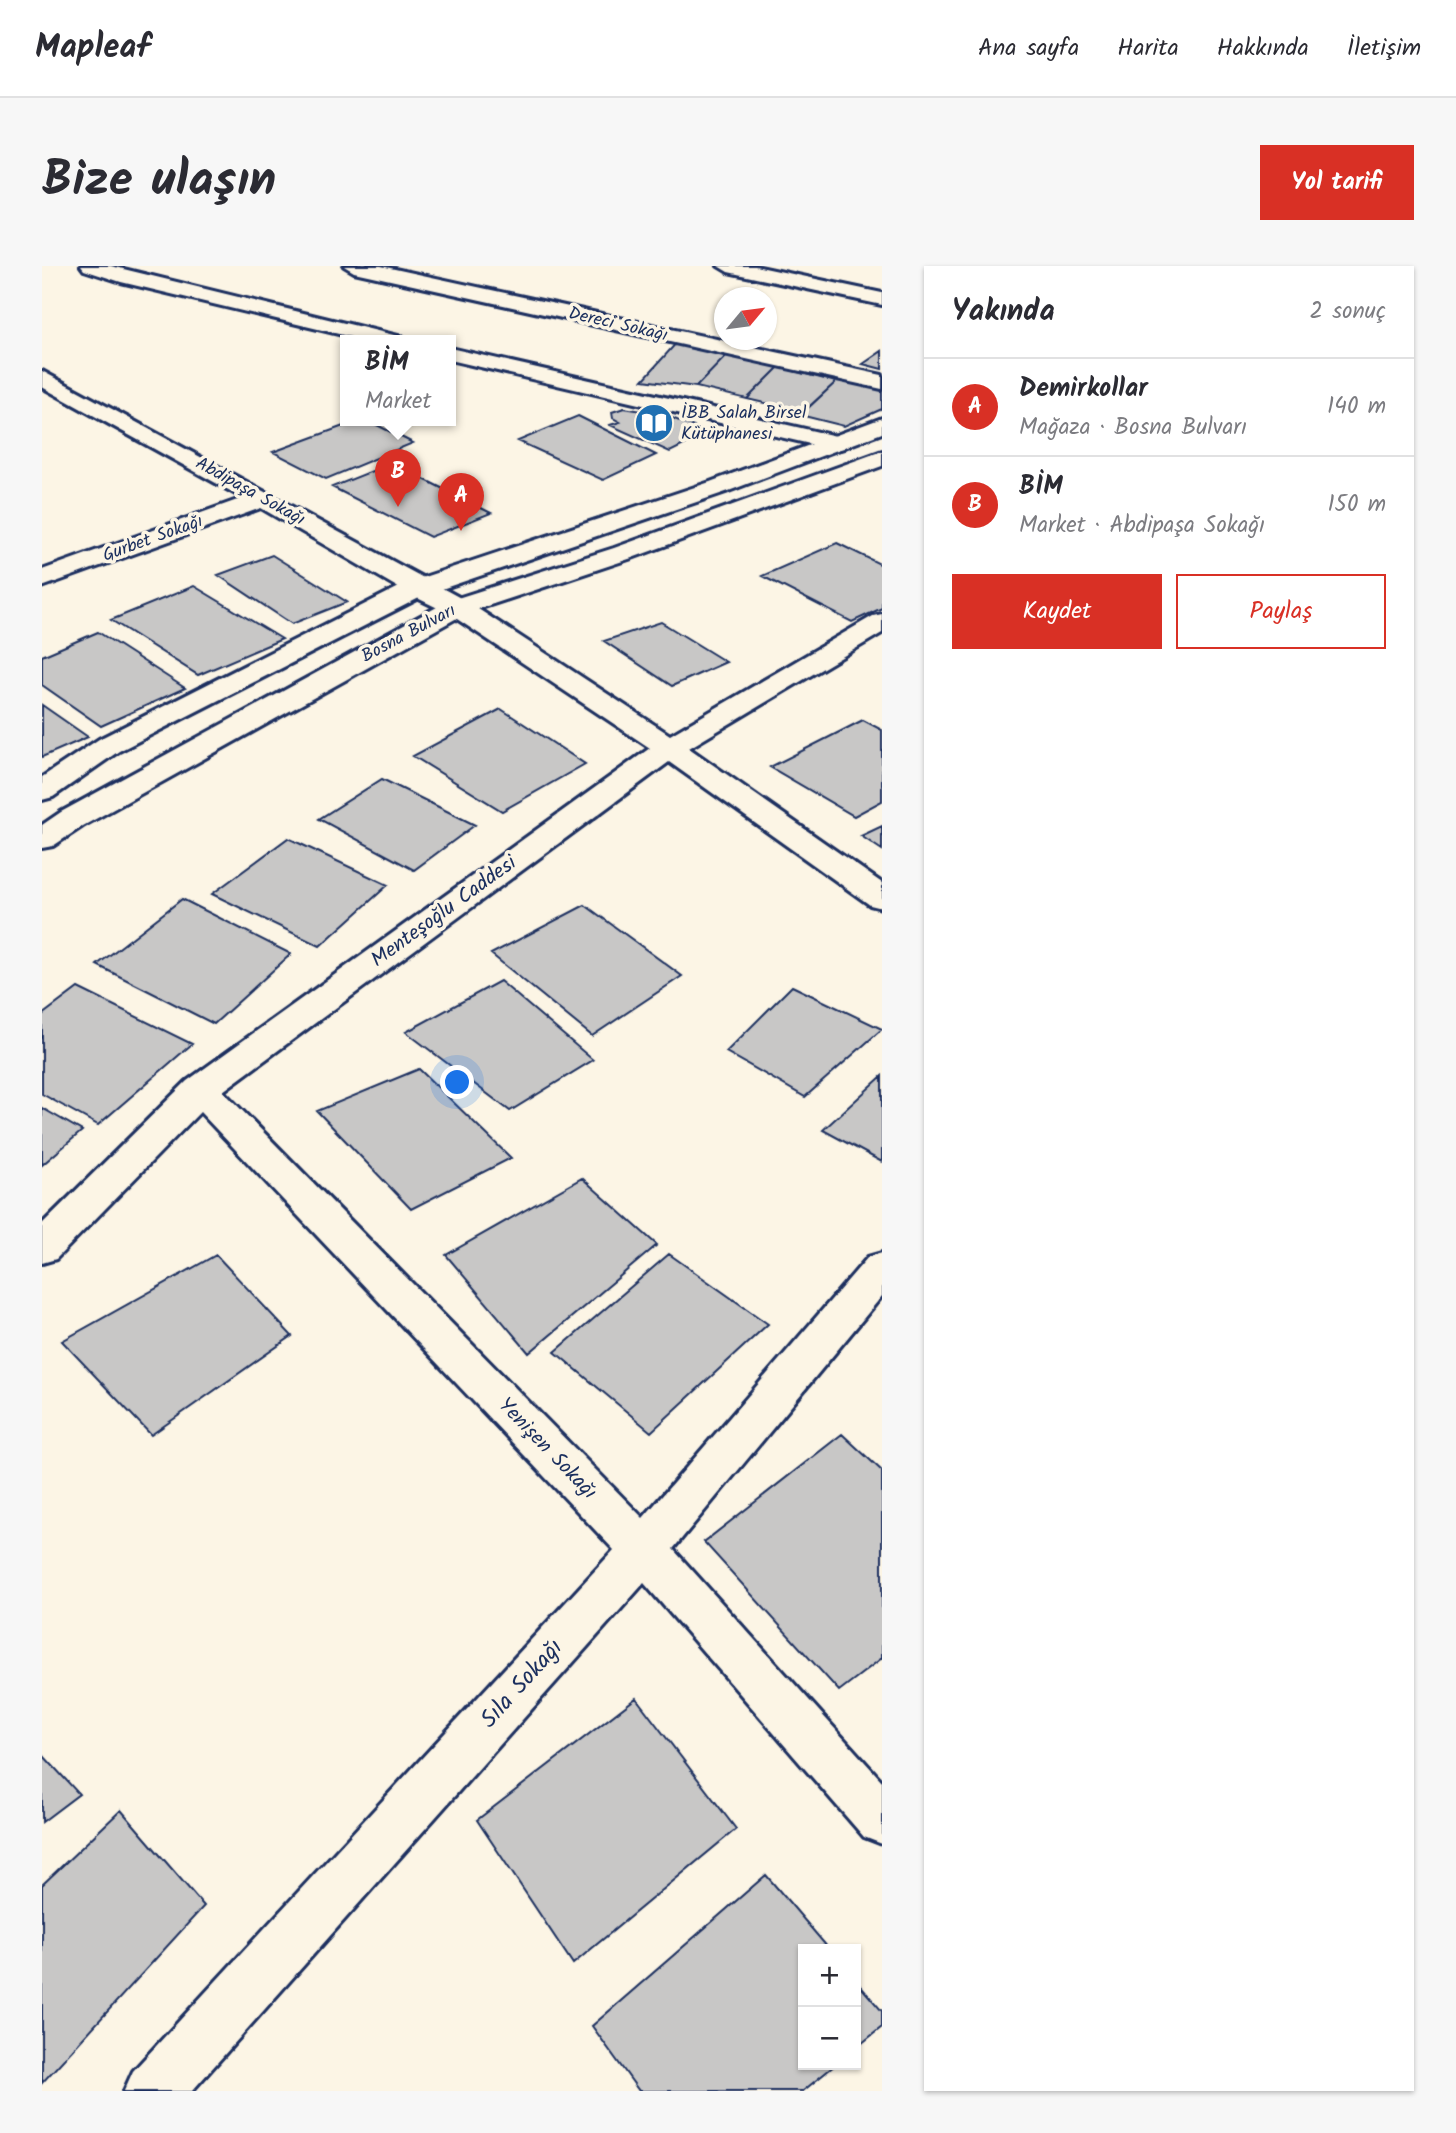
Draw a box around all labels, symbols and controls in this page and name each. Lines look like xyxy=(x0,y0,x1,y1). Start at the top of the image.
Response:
text: Mapleaf xyxy=(35,22,151,75)
text: Ana sayfa xyxy=(978,29,1079,68)
text: Harita xyxy=(1117,29,1179,68)
text: Hakkında xyxy=(1217,29,1309,68)
text: İletişim xyxy=(1347,29,1421,68)
text: Bize ulaşın xyxy=(42,143,276,221)
button: Yol tarifi xyxy=(1260,145,1414,220)
north arrow xyxy=(714,287,777,350)
text: Yakında xyxy=(952,288,1055,336)
text: 2 sonuç xyxy=(1310,294,1386,330)
street label: Dereci Sokağı xyxy=(566,300,670,350)
popup xyxy=(340,335,456,426)
text: BİM xyxy=(365,342,409,384)
text: Demirkollar xyxy=(1019,368,1148,410)
text: Market xyxy=(365,384,431,420)
text: A xyxy=(968,389,982,425)
text: 140 m xyxy=(1327,389,1386,425)
place label: İBB Salah Birsel Kütüphanesi xyxy=(681,399,807,449)
library icon: İBB Salah Birsel Kütüphanesi xyxy=(633,402,675,444)
text: Mağaza · Bosna Bulvarı xyxy=(1019,410,1247,446)
pin: B xyxy=(375,449,421,507)
street label: Abdipaşa Sokağı xyxy=(190,450,310,534)
text: BİM xyxy=(1019,466,1063,508)
pin: A xyxy=(438,473,484,531)
text: B xyxy=(968,487,982,523)
text: 150 m xyxy=(1327,487,1386,523)
street label: Gurbet Sokağı xyxy=(99,507,207,571)
text: Market · Abdipaşa Sokağı xyxy=(1019,508,1265,544)
button: Kaydet xyxy=(952,574,1162,649)
button: Paylaş xyxy=(1176,574,1386,649)
street label: Bosna Bulvarı xyxy=(356,597,462,671)
street label: Menteşoğlu Caddesi xyxy=(364,847,525,976)
your location xyxy=(440,1065,474,1099)
street label: Yenişen Sokağı xyxy=(489,1390,605,1508)
street label: Sıla Sokağı xyxy=(471,1630,573,1738)
map controls xyxy=(798,1944,861,2070)
button: + xyxy=(798,1944,861,2007)
button: − xyxy=(798,2007,861,2070)

